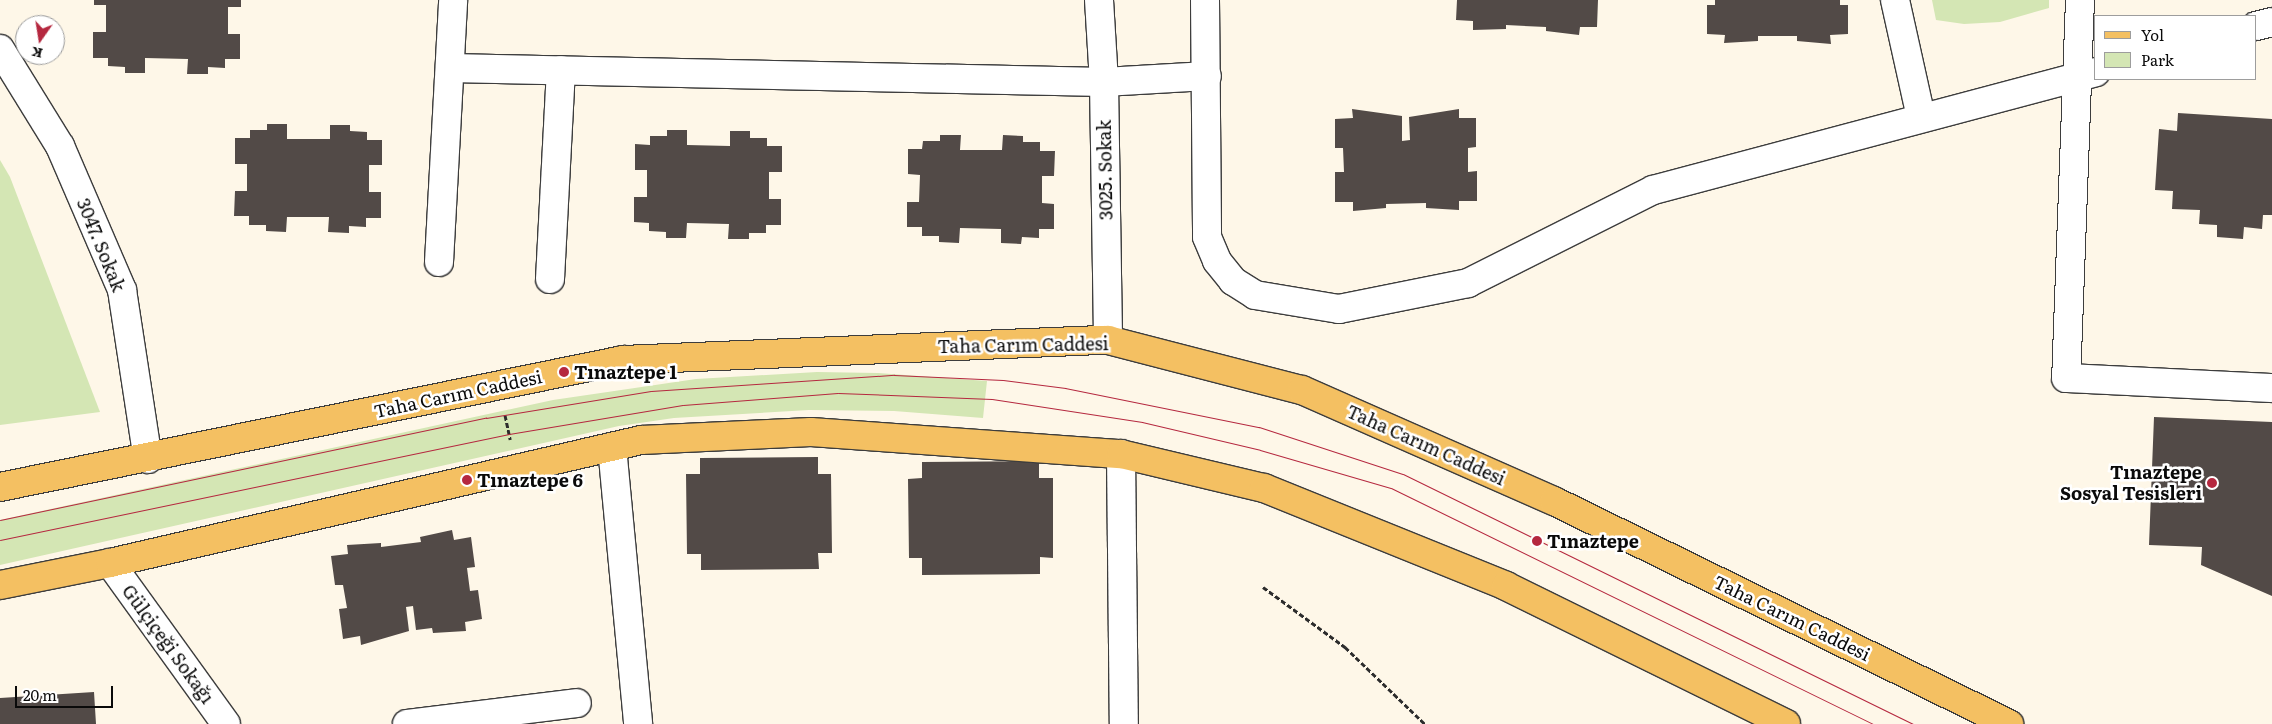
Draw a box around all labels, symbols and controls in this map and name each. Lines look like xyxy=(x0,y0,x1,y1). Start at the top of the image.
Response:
north arrow xyxy=(15,15,65,65)
legend xyxy=(2094,15,2257,80)
text: Yol xyxy=(2141,23,2164,46)
text: K xyxy=(29,43,44,65)
text: Park xyxy=(2141,48,2174,71)
street label: 3025. Sokak xyxy=(1093,120,1117,220)
street label: 3047. Sokak xyxy=(72,195,130,295)
street label: Taha Carım Caddesi xyxy=(937,333,1109,357)
place label: Tınaztepe 1 xyxy=(574,361,677,383)
street label: Taha Carım Caddesi xyxy=(372,366,544,422)
marker: Tınaztepe 1 xyxy=(558,366,570,378)
street label: Taha Carım Caddesi xyxy=(1343,400,1509,490)
place label: Tınaztepe Sosyal Tesisleri xyxy=(2060,462,2202,504)
place label: Tınaztepe 6 xyxy=(477,469,583,491)
marker: Tınaztepe 6 xyxy=(461,474,473,486)
marker: Tınaztepe Sosyal Tesisleri xyxy=(2206,477,2218,489)
place label: Tınaztepe xyxy=(1547,530,1639,552)
marker: Tınaztepe xyxy=(1531,535,1543,547)
street label: Taha Carım Caddesi xyxy=(1710,571,1874,665)
street label: Gülçiçeği Sokağı xyxy=(118,580,218,708)
scale bar xyxy=(18,676,115,708)
text: 20 m xyxy=(23,683,57,706)

